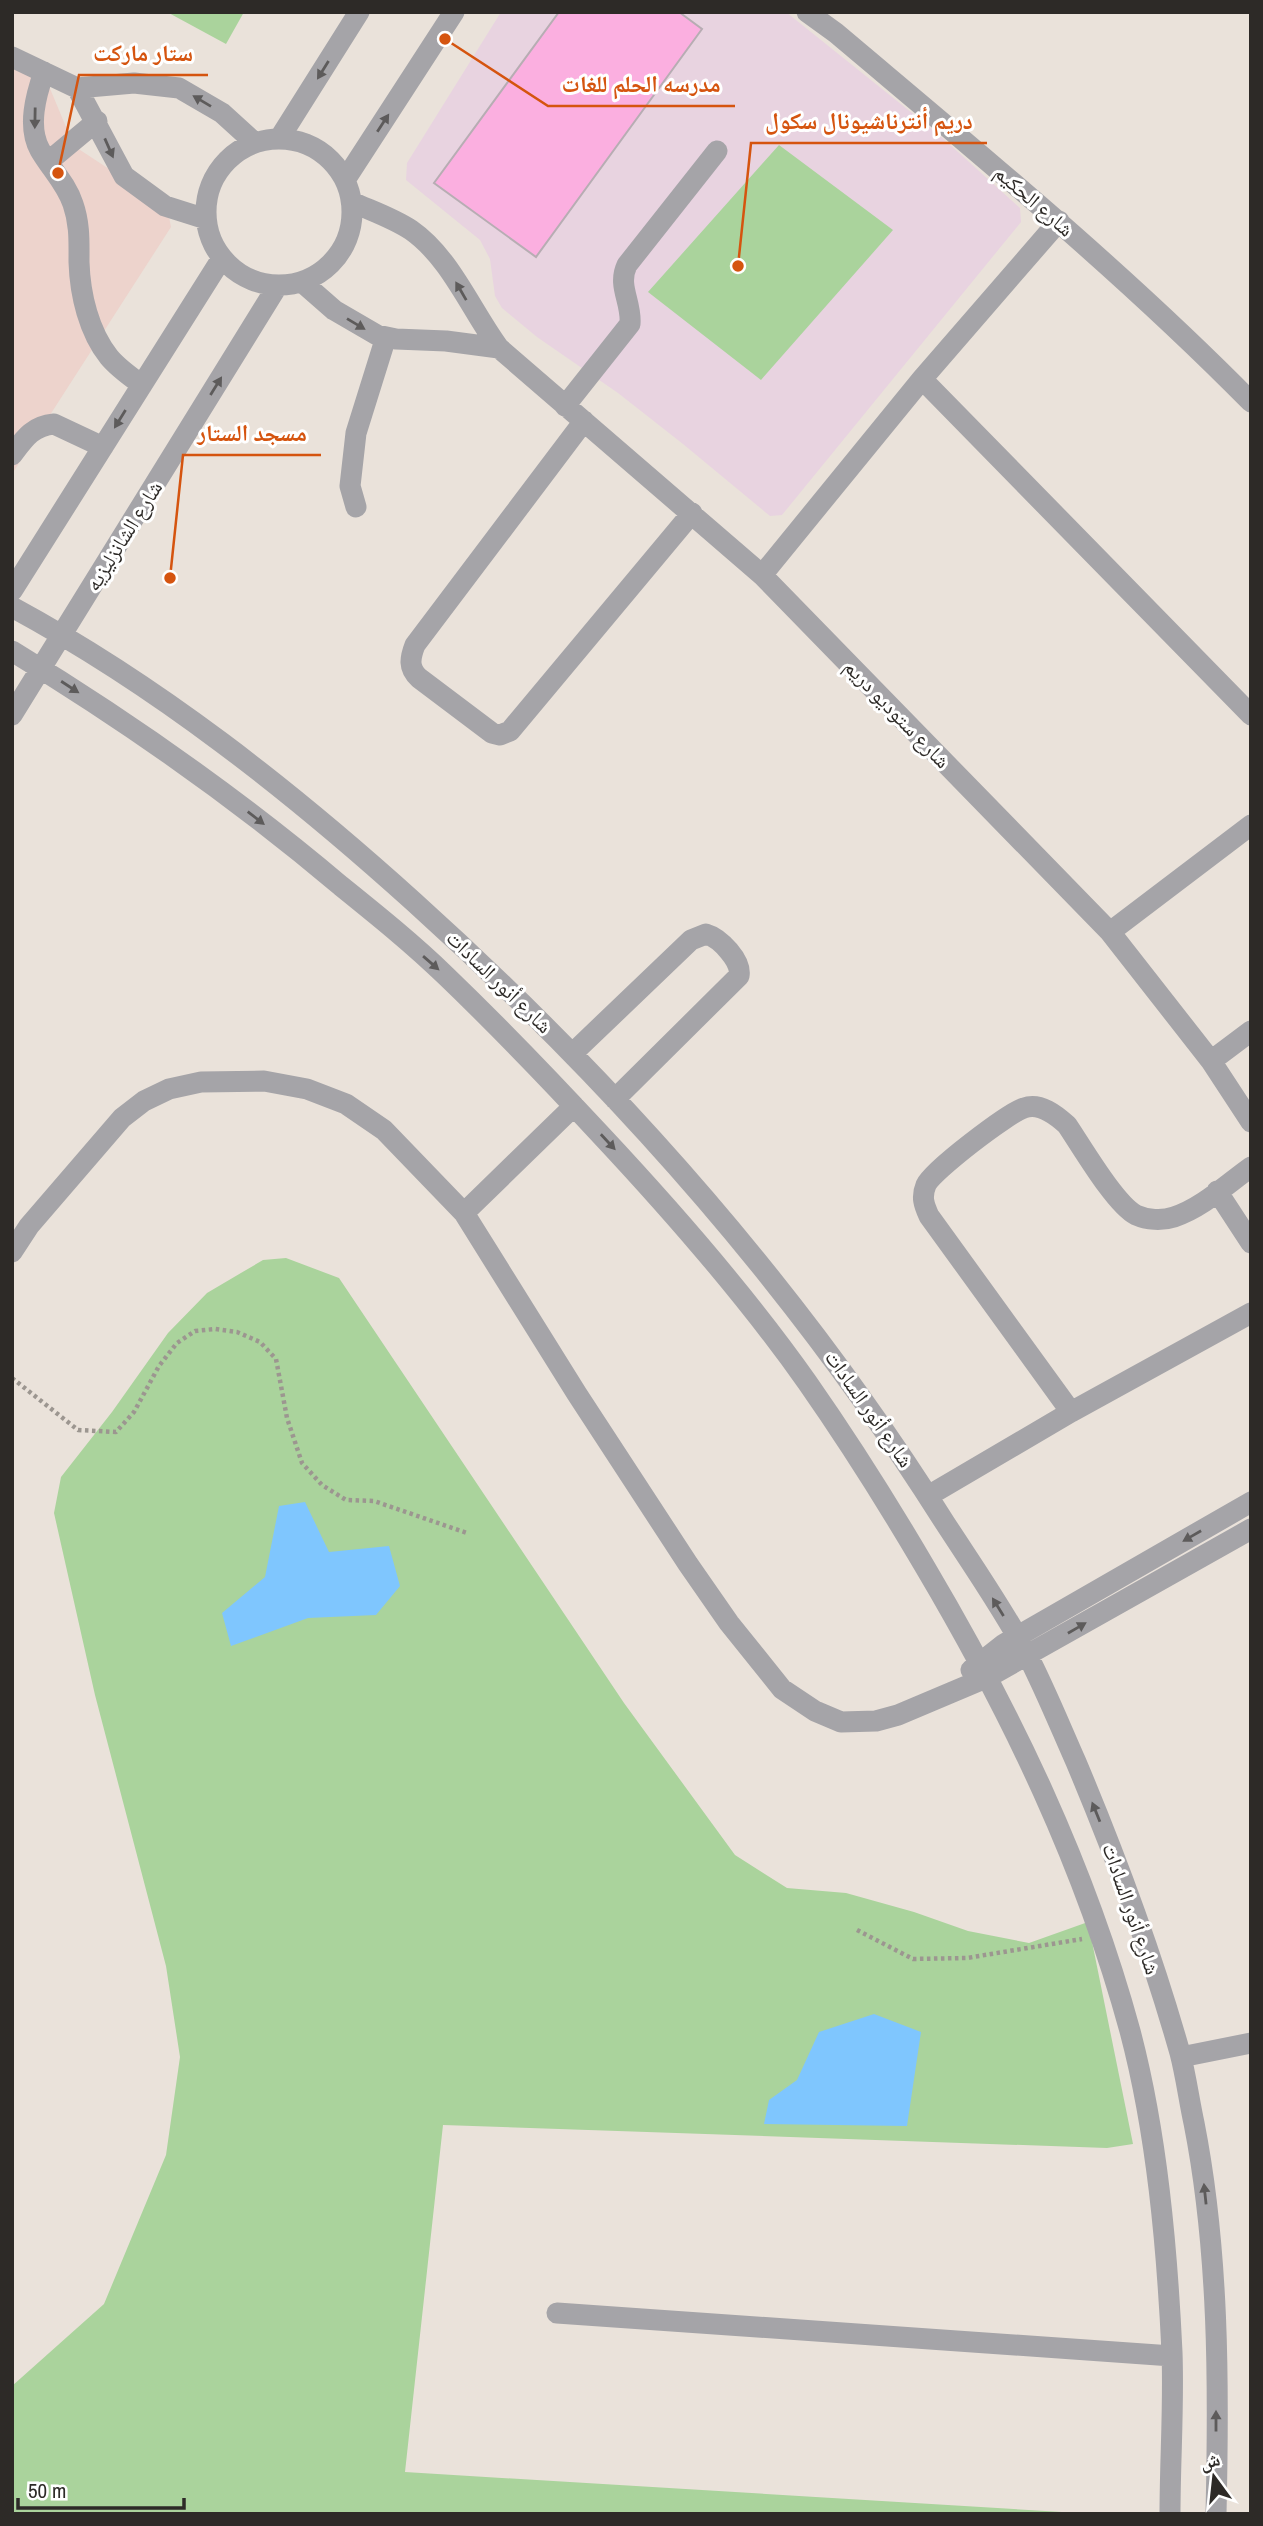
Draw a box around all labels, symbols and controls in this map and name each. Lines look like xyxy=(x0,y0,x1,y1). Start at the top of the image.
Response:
callout: ستار ماركت xyxy=(79,31,208,75)
text: ستار ماركت xyxy=(93,37,193,68)
one-way arrow xyxy=(316,60,329,80)
callout: مدرسه الحلم للغات xyxy=(548,62,735,106)
text: مدرسه الحلم للغات xyxy=(561,68,721,100)
one-way arrow xyxy=(192,94,211,107)
callout: دريم أنترناشيونال سكول xyxy=(751,99,987,143)
text: دريم أنترناشيونال سكول xyxy=(765,105,973,137)
one-way arrow xyxy=(29,108,41,130)
one-way arrow xyxy=(376,113,389,133)
one-way arrow xyxy=(104,138,115,158)
street label: شارع الحكيم xyxy=(988,158,1080,243)
one-way arrow xyxy=(455,281,467,300)
one-way arrow xyxy=(346,317,365,330)
one-way arrow xyxy=(209,377,222,396)
one-way arrow xyxy=(114,410,127,429)
callout: مسجد الستار xyxy=(183,411,321,455)
text: مسجد الستار xyxy=(196,417,307,448)
street label: شارع الشانزليزيه xyxy=(78,475,169,596)
street label: شارع ستوديو دريم xyxy=(838,653,957,775)
one-way arrow xyxy=(60,681,80,694)
one-way arrow xyxy=(247,810,265,825)
street label: شارع أنور السادات xyxy=(440,924,559,1040)
one-way arrow xyxy=(422,955,440,971)
one-way arrow xyxy=(600,1133,616,1151)
street label: شارع أنور السادات xyxy=(818,1344,921,1473)
one-way arrow xyxy=(1182,1530,1201,1542)
one-way arrow xyxy=(992,1597,1005,1616)
one-way arrow xyxy=(1067,1622,1086,1634)
one-way arrow xyxy=(1091,1801,1102,1822)
street label: شارع أنور السادات xyxy=(1095,1839,1167,1978)
one-way arrow xyxy=(1200,2183,1211,2205)
one-way arrow xyxy=(1210,2410,1222,2432)
north arrow xyxy=(1179,2442,1249,2512)
text: ش xyxy=(1196,2445,1223,2476)
scale bar xyxy=(18,2466,184,2510)
text: 50 m xyxy=(28,2476,66,2505)

